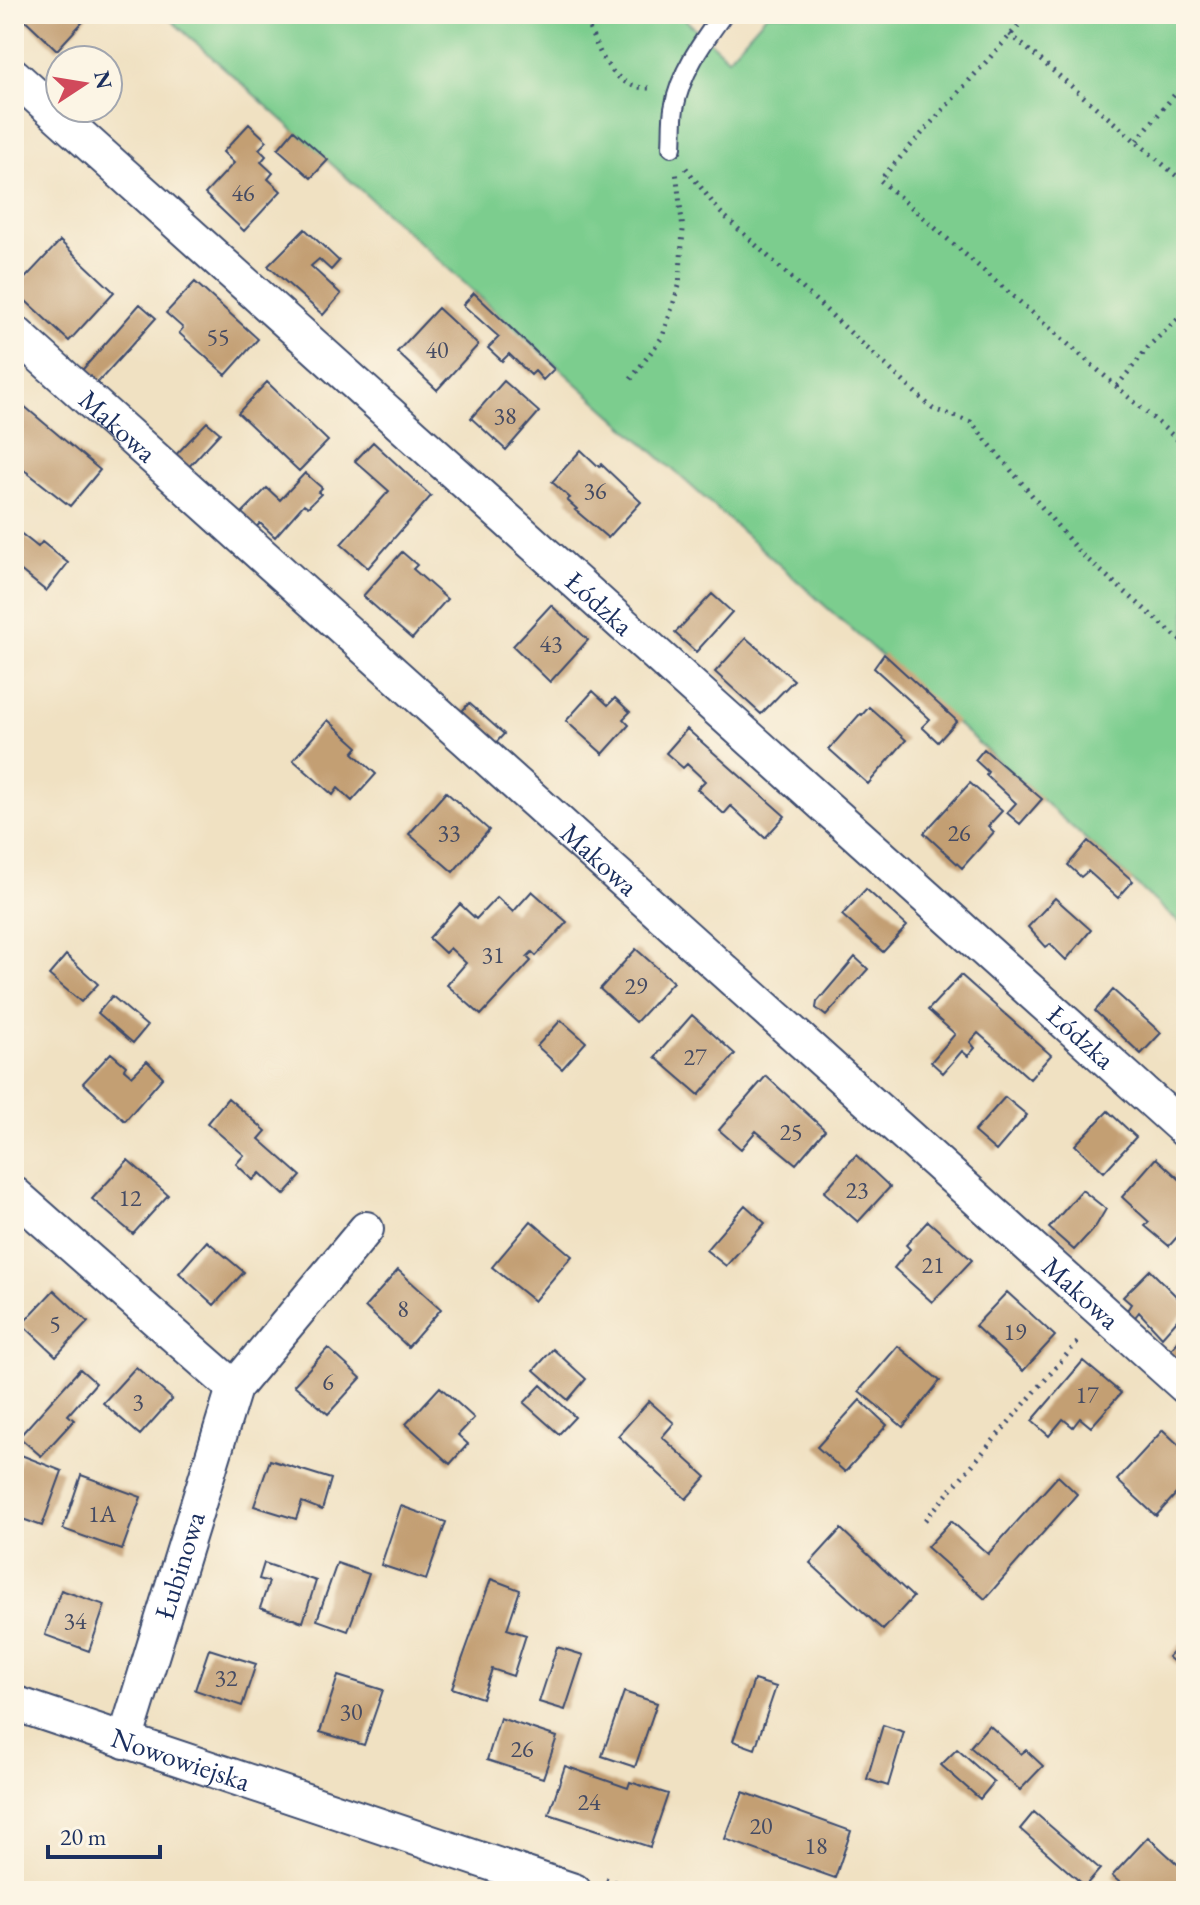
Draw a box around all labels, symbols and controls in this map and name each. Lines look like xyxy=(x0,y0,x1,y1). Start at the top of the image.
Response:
north arrow xyxy=(44,44,124,124)
text: N xyxy=(87,68,119,92)
house number: 46 xyxy=(231,177,255,208)
house number: 55 xyxy=(206,321,230,352)
house number: 40 xyxy=(425,334,449,365)
street label: Makowa xyxy=(72,381,165,470)
house number: 38 xyxy=(493,400,517,431)
house number: 36 xyxy=(583,475,607,506)
street label: Łódzka xyxy=(558,563,642,644)
house number: 43 xyxy=(539,628,563,659)
street label: Makowa xyxy=(553,815,647,904)
house number: 33 xyxy=(437,817,461,848)
house number: 26 xyxy=(947,817,971,848)
house number: 31 xyxy=(481,939,505,970)
house number: 29 xyxy=(624,970,648,1001)
street label: Łódzka xyxy=(1040,997,1123,1077)
house number: 27 xyxy=(683,1041,707,1072)
house number: 25 xyxy=(779,1116,803,1147)
house number: 23 xyxy=(845,1174,869,1205)
house number: 12 xyxy=(118,1182,142,1213)
street label: Makowa xyxy=(1035,1248,1128,1338)
house number: 21 xyxy=(921,1249,945,1280)
house number: 8 xyxy=(397,1293,409,1324)
house number: 5 xyxy=(49,1308,61,1339)
house number: 19 xyxy=(1003,1316,1027,1347)
house number: 6 xyxy=(322,1366,334,1397)
house number: 17 xyxy=(1075,1379,1099,1410)
house number: 3 xyxy=(132,1386,144,1417)
house number: 1A xyxy=(88,1498,116,1529)
street label: Łubinowa xyxy=(146,1506,213,1623)
house number: 34 xyxy=(63,1605,87,1636)
house number: 32 xyxy=(214,1662,238,1693)
house number: 30 xyxy=(339,1696,363,1727)
street label: Nowowiejska xyxy=(107,1719,256,1799)
house number: 26 xyxy=(510,1733,534,1764)
house number: 24 xyxy=(577,1786,601,1817)
scale bar xyxy=(48,1809,160,1859)
house number: 20 xyxy=(749,1810,773,1841)
text: 20 m xyxy=(60,1821,107,1852)
house number: 18 xyxy=(804,1830,828,1861)

